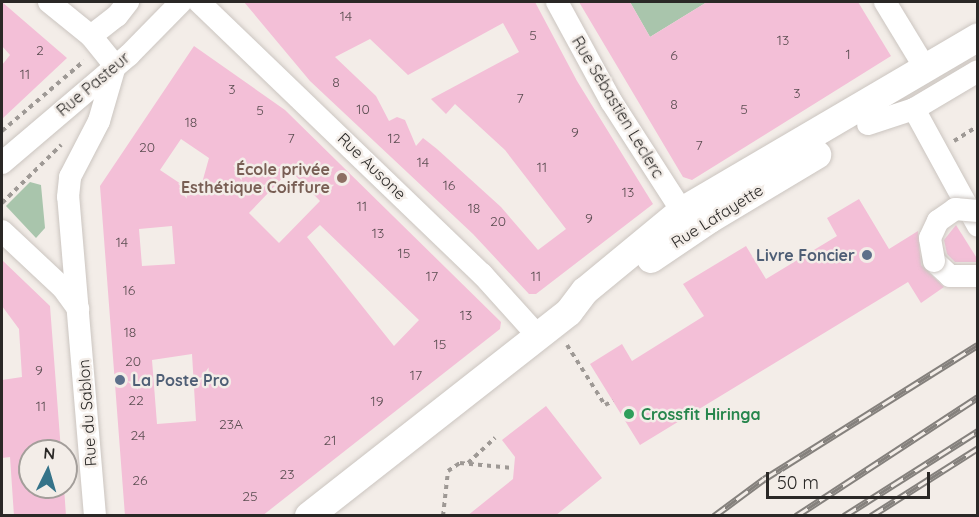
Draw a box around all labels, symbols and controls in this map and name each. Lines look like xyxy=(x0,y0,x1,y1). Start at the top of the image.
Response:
house number: 14 xyxy=(340,8,352,24)
house number: 5 xyxy=(529,27,537,43)
house number: 13 xyxy=(777,32,789,48)
street label: Rue Sébastien Leclerc xyxy=(568,33,668,181)
house number: 2 xyxy=(36,42,44,58)
house number: 1 xyxy=(845,46,851,62)
house number: 6 xyxy=(670,47,678,63)
street label: Rue Pasteur xyxy=(53,48,133,120)
house number: 11 xyxy=(20,66,30,82)
house number: 8 xyxy=(332,74,340,90)
house number: 3 xyxy=(228,81,236,97)
house number: 3 xyxy=(793,85,801,101)
house number: 7 xyxy=(516,90,524,106)
house number: 8 xyxy=(670,96,678,112)
house number: 10 xyxy=(356,101,370,117)
house number: 5 xyxy=(740,101,748,117)
house number: 5 xyxy=(256,102,264,118)
house number: 18 xyxy=(185,114,197,130)
house number: 9 xyxy=(571,124,579,140)
street label: Rue Ausone xyxy=(334,129,410,203)
house number: 7 xyxy=(287,130,295,146)
house number: 12 xyxy=(388,130,400,146)
house number: 7 xyxy=(695,137,703,153)
house number: 20 xyxy=(139,139,155,155)
house number: 14 xyxy=(417,154,429,170)
place label: École privée Esthétique Coiffure xyxy=(181,159,330,197)
house number: 11 xyxy=(537,159,547,175)
marker: École privée Esthétique Coiffure xyxy=(335,171,349,185)
house number: 16 xyxy=(443,177,455,193)
street label: Rue Lafayette xyxy=(668,180,766,252)
house number: 13 xyxy=(622,184,634,200)
house number: 11 xyxy=(357,198,367,214)
house number: 18 xyxy=(468,200,480,216)
house number: 9 xyxy=(585,210,593,226)
house number: 20 xyxy=(490,213,506,229)
house number: 13 xyxy=(372,225,384,241)
house number: 14 xyxy=(116,234,128,250)
house number: 15 xyxy=(398,245,410,261)
place label: Livre Foncier xyxy=(756,245,855,265)
marker: Livre Foncier xyxy=(860,248,874,262)
house number: 17 xyxy=(426,268,438,284)
house number: 11 xyxy=(531,268,541,284)
house number: 16 xyxy=(123,282,135,298)
house number: 13 xyxy=(460,307,472,323)
house number: 18 xyxy=(124,324,136,340)
house number: 15 xyxy=(434,336,446,352)
house number: 20 xyxy=(125,353,141,369)
street label: Rue du Sablon xyxy=(74,359,100,467)
house number: 9 xyxy=(35,362,43,378)
house number: 17 xyxy=(410,367,422,383)
place label: La Poste Pro xyxy=(132,370,229,390)
marker: La Poste Pro xyxy=(113,373,127,387)
house number: 22 xyxy=(128,392,144,408)
house number: 19 xyxy=(371,393,383,409)
house number: 11 xyxy=(36,398,46,414)
place label: Crossfit Hiringa xyxy=(641,404,761,424)
marker: Crossfit Hiringa xyxy=(622,407,636,421)
house number: 23A xyxy=(219,416,243,432)
house number: 24 xyxy=(131,427,145,443)
house number: 21 xyxy=(324,432,336,448)
north arrow xyxy=(18,439,78,499)
text: N xyxy=(43,443,56,464)
scale bar xyxy=(769,460,932,498)
house number: 23 xyxy=(279,466,295,482)
text: 50 m xyxy=(777,471,819,494)
house number: 26 xyxy=(132,472,148,488)
house number: 25 xyxy=(242,488,258,504)

